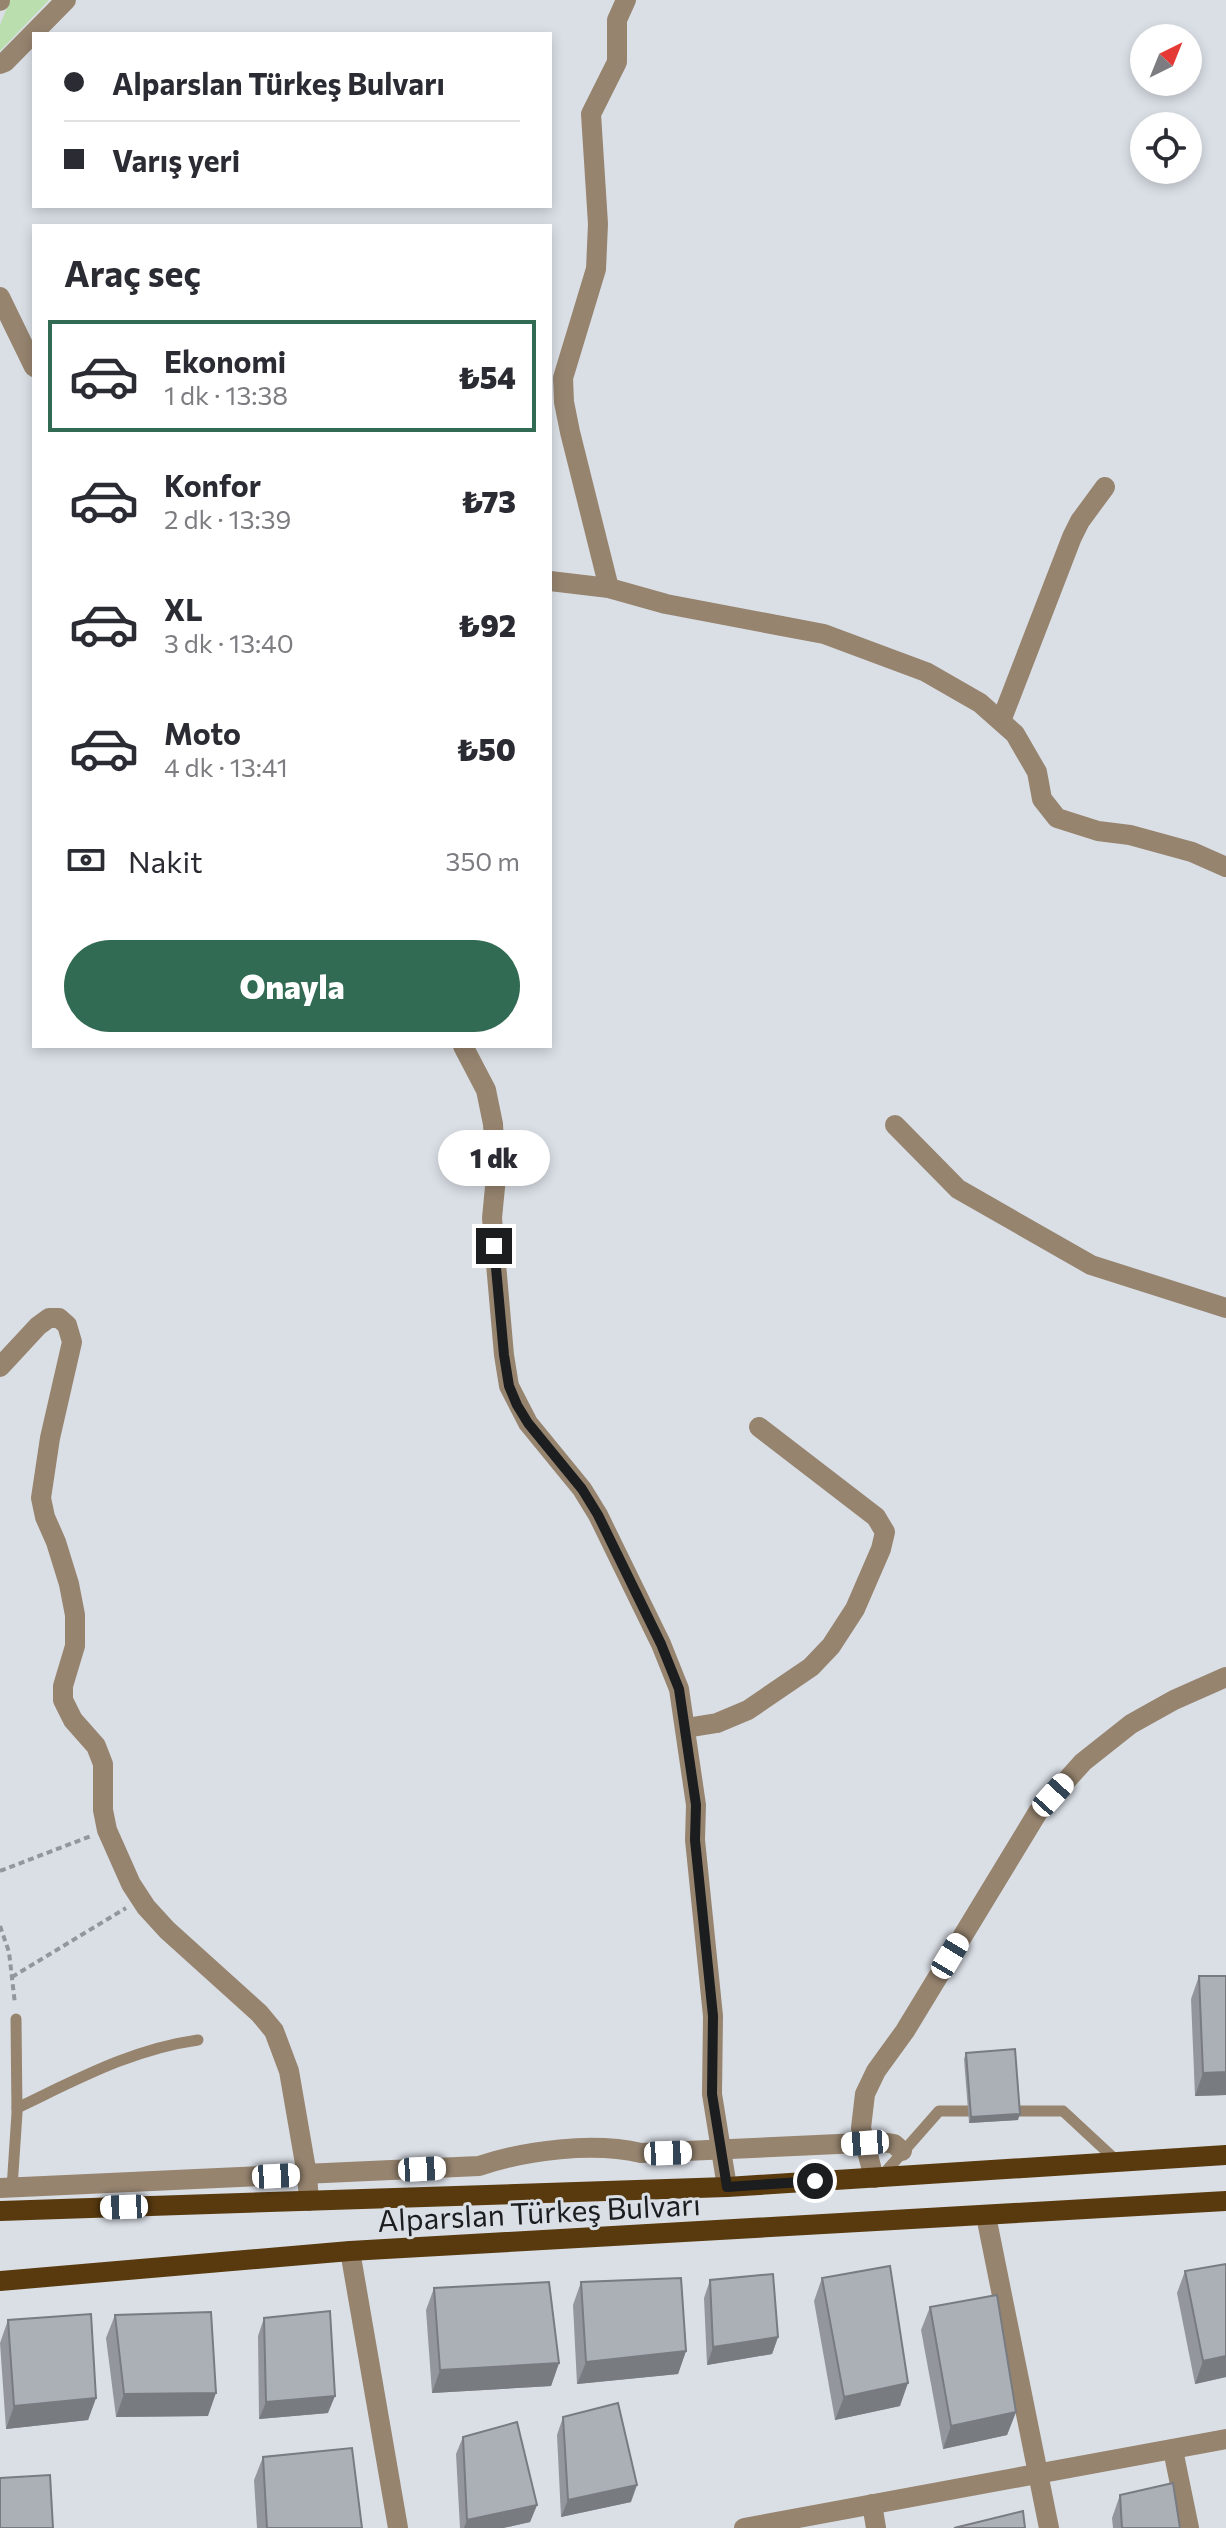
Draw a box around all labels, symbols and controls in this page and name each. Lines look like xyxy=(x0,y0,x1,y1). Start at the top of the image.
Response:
north arrow xyxy=(1130,24,1202,96)
map controls xyxy=(1130,24,1202,184)
text: Alparslan Türkeş Bulvarı xyxy=(112,64,445,101)
button: locate xyxy=(1130,112,1202,184)
text: Varış yeri xyxy=(112,141,240,178)
text: Araç seç xyxy=(64,250,201,294)
icon: car xyxy=(68,340,140,412)
text: Ekonomi xyxy=(164,342,286,379)
text: ₺54 xyxy=(458,358,516,395)
text: 1 dk · 13:38 xyxy=(164,379,288,410)
icon: car xyxy=(68,464,140,536)
text: Konfor xyxy=(164,466,261,503)
text: ₺73 xyxy=(461,482,516,519)
text: 2 dk · 13:39 xyxy=(164,503,291,534)
icon: car xyxy=(68,588,140,660)
text: XL xyxy=(164,590,203,627)
text: ₺92 xyxy=(458,606,516,643)
text: 3 dk · 13:40 xyxy=(164,627,294,658)
icon: car xyxy=(68,712,140,784)
text: Moto xyxy=(164,714,241,751)
text: ₺50 xyxy=(457,730,516,767)
text: 4 dk · 13:41 xyxy=(164,751,288,782)
icon: cash xyxy=(64,838,108,882)
text: Nakit xyxy=(128,842,203,879)
text: 350 m xyxy=(446,845,520,876)
button: Onayla xyxy=(64,940,520,1032)
callout: 1 dk xyxy=(438,1130,550,1186)
text: 1 dk xyxy=(470,1142,518,1173)
route end xyxy=(476,1228,512,1264)
car xyxy=(1028,1769,1078,1821)
car xyxy=(927,1929,973,1983)
car xyxy=(840,2129,890,2157)
car xyxy=(644,2140,692,2166)
car xyxy=(397,2156,447,2182)
car xyxy=(251,2163,301,2189)
route start xyxy=(797,2163,833,2199)
street label: Alparslan Türkeş Bulvarı xyxy=(376,2184,702,2238)
car xyxy=(100,2194,148,2220)

